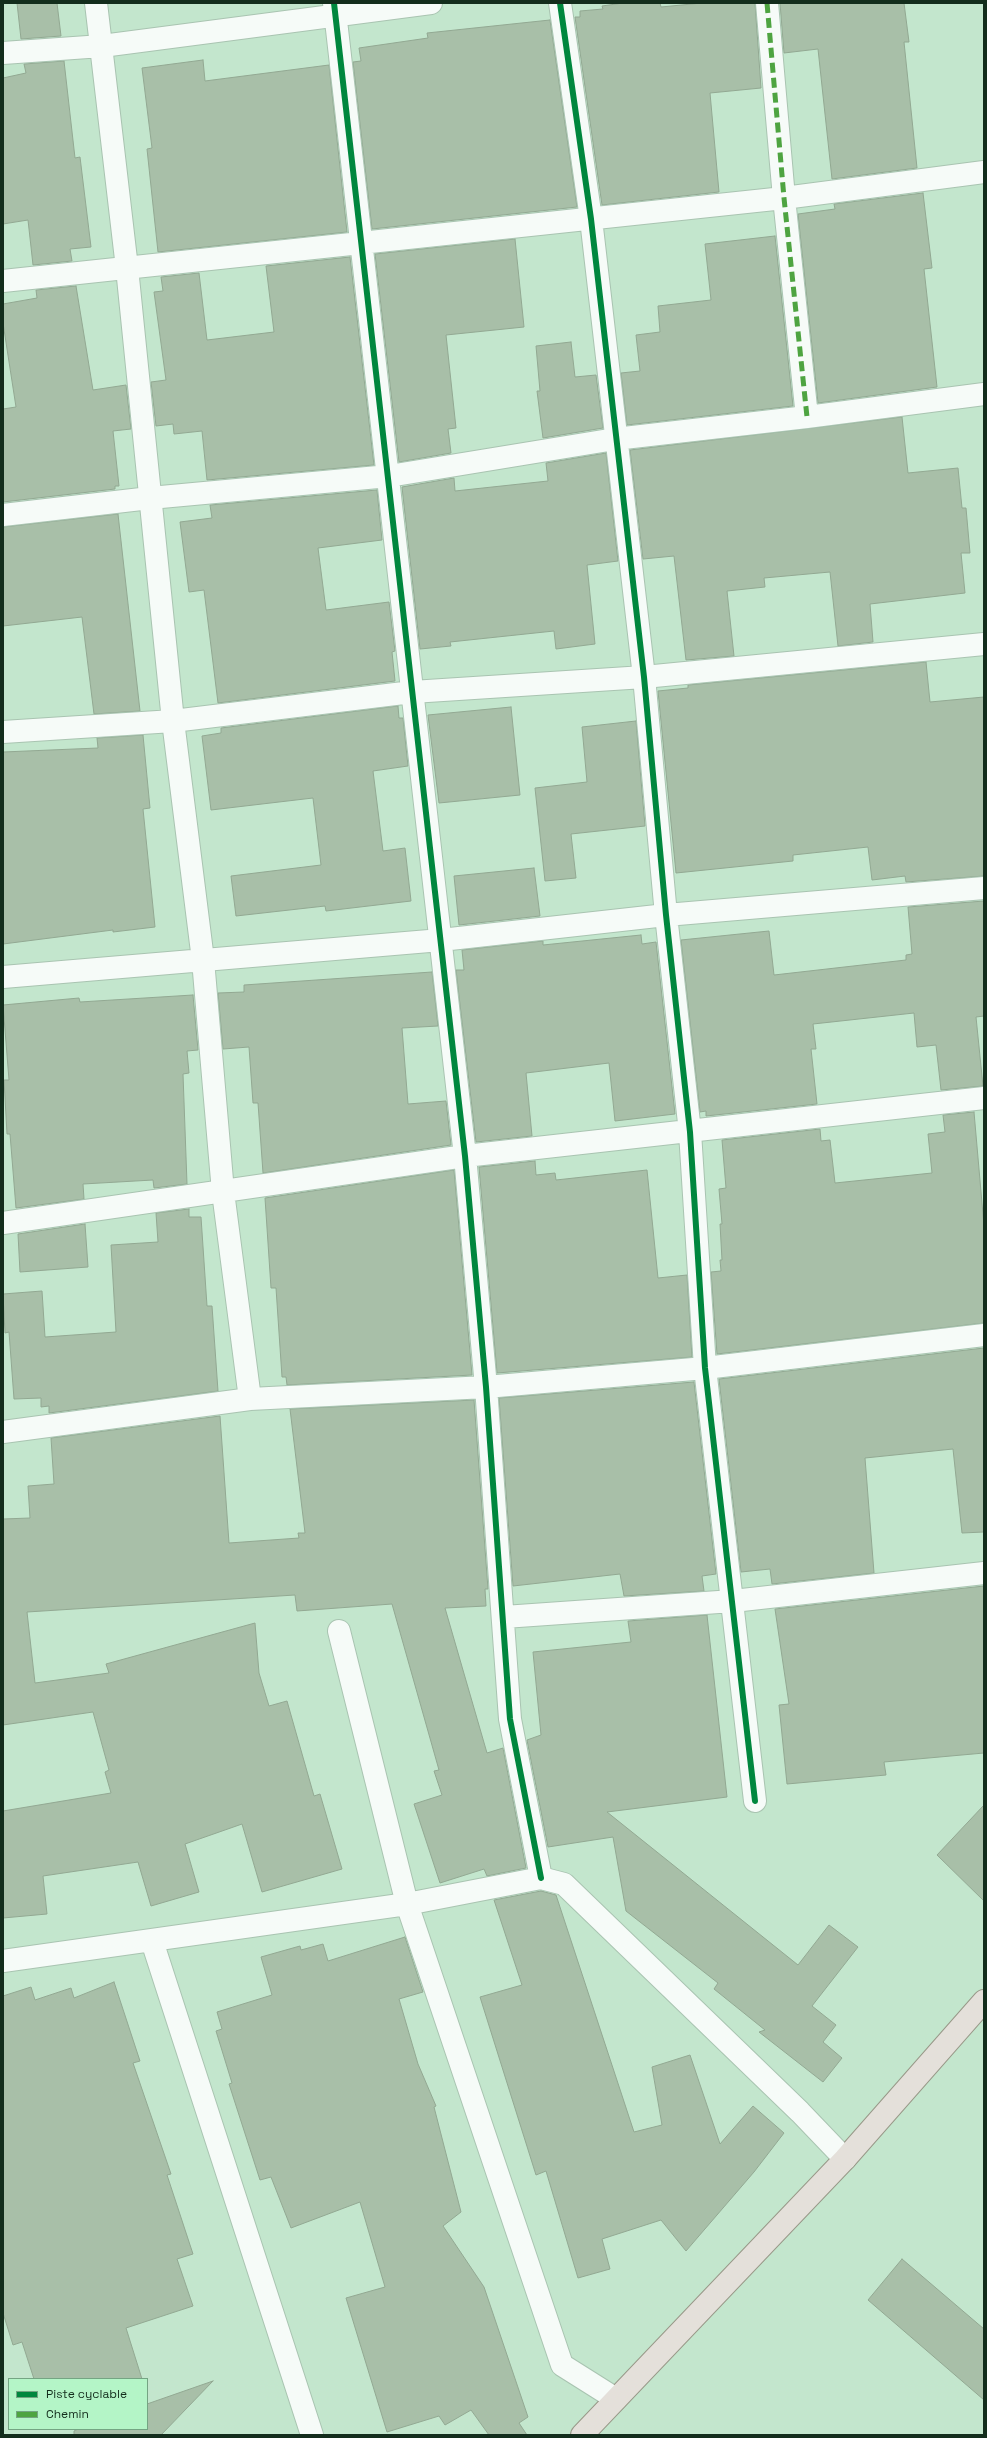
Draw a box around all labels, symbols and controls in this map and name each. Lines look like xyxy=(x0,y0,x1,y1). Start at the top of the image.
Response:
legend xyxy=(8,2378,148,2430)
text: Piste cyclable xyxy=(46,2386,127,2402)
text: Chemin xyxy=(46,2406,89,2422)

